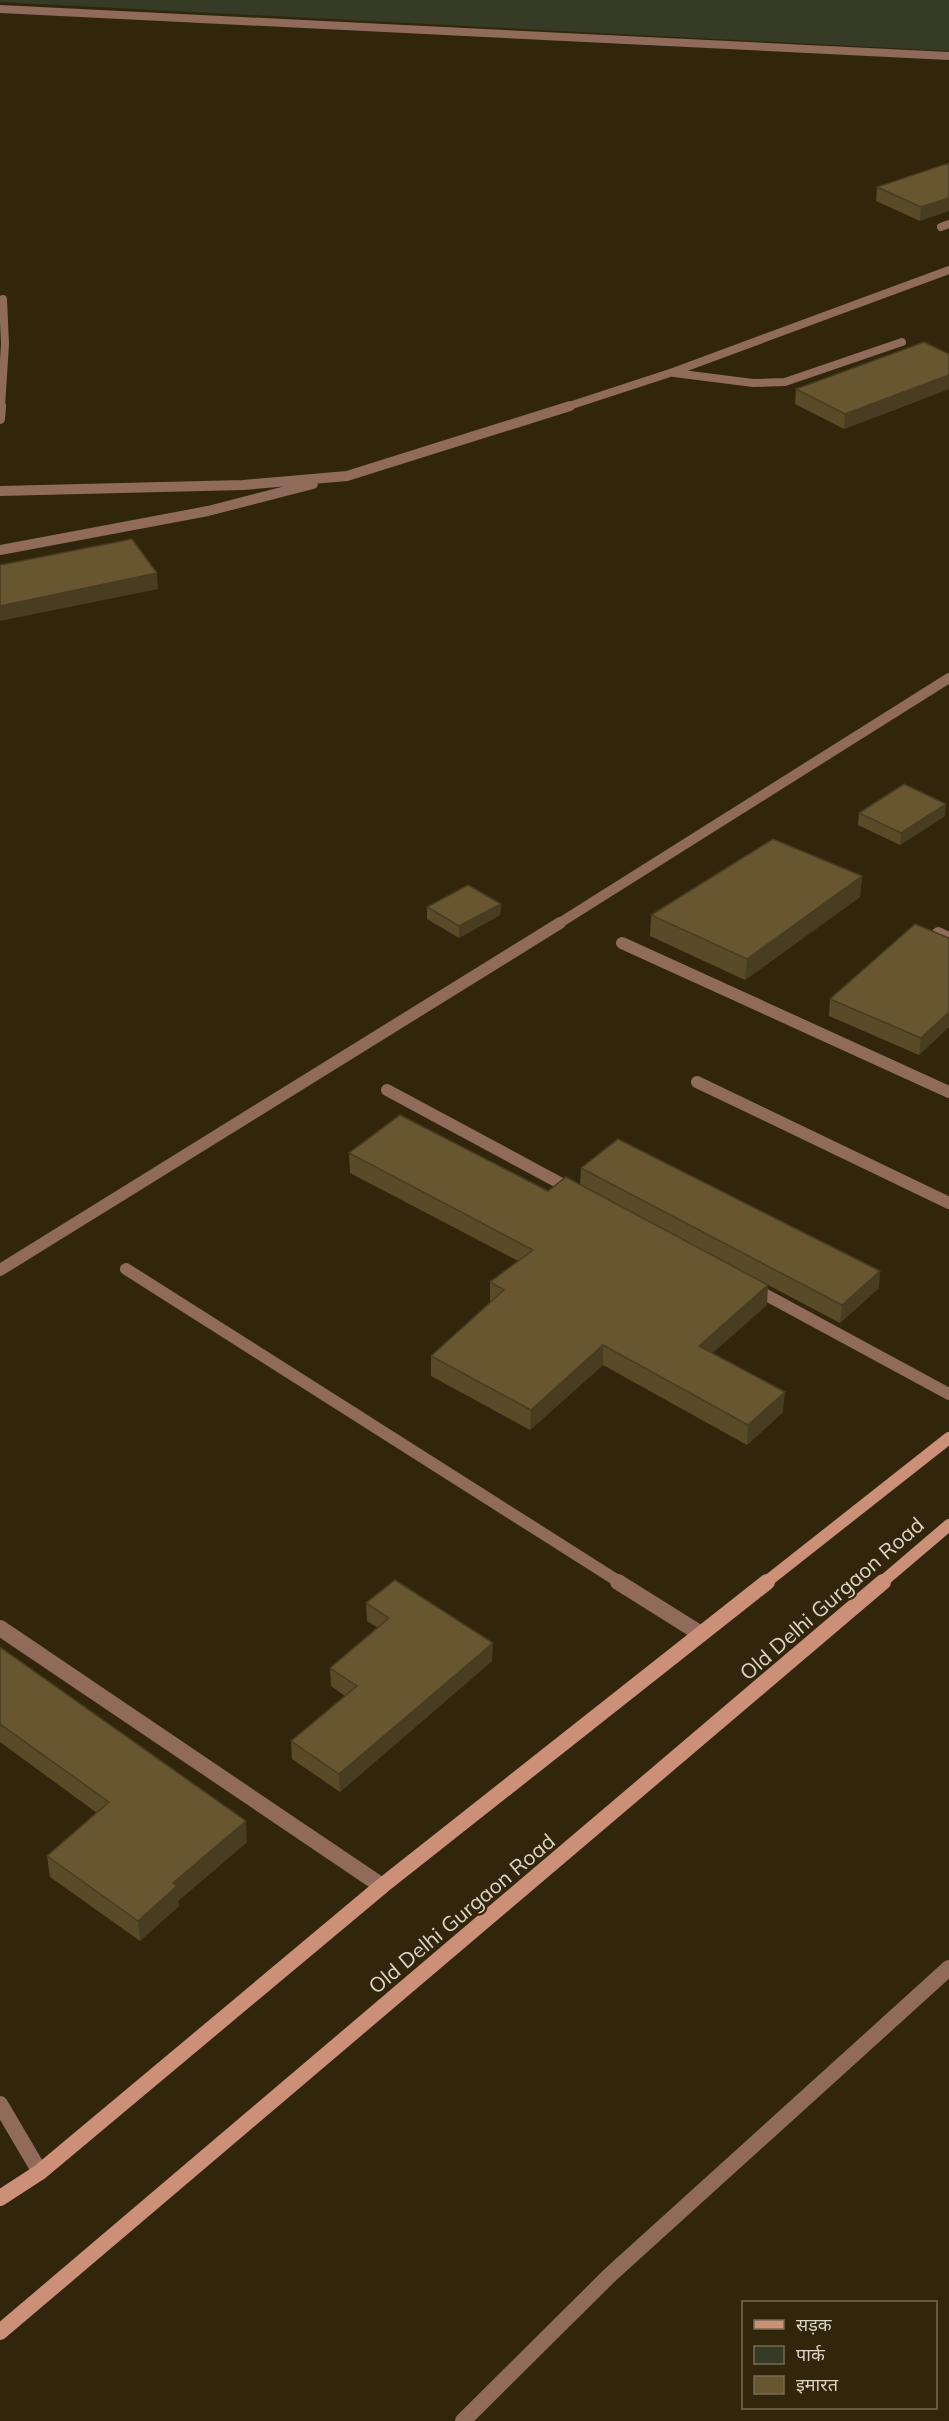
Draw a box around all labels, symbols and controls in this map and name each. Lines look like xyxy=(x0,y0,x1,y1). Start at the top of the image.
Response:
street label: Old Delhi Gurgaon Road xyxy=(734,1511,929,1685)
street label: Old Delhi Gurgaon Road xyxy=(363,1828,560,1999)
legend xyxy=(742,2301,937,2409)
text: सड़क xyxy=(796,2313,833,2336)
text: पार्क xyxy=(796,2343,826,2366)
text: इमारत xyxy=(796,2373,839,2396)

